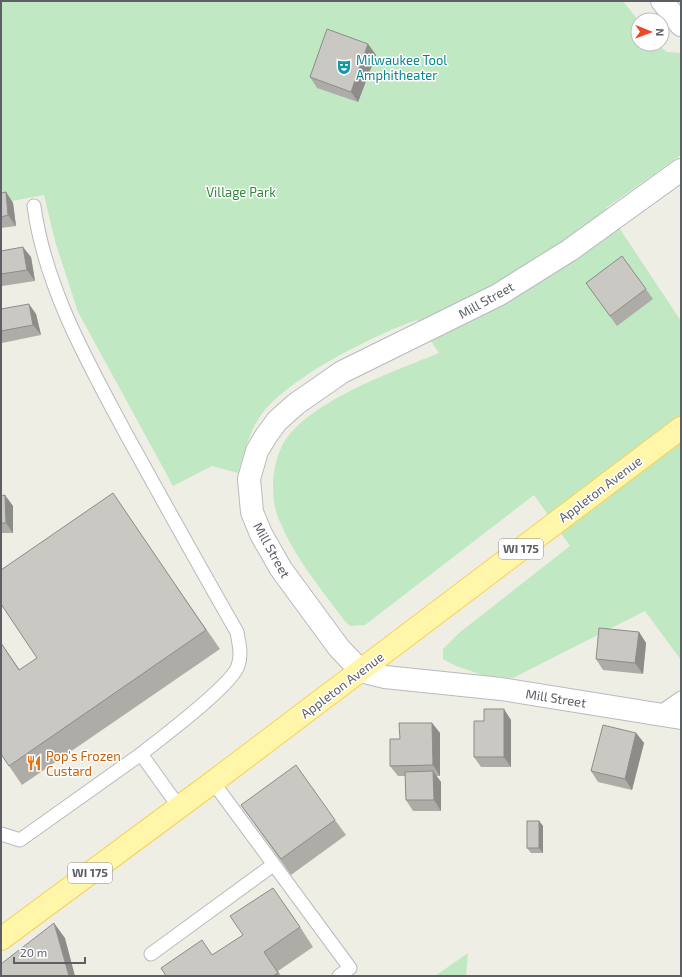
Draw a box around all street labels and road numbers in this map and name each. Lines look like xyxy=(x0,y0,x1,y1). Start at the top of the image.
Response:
street label: Mill Street xyxy=(455,278,517,322)
street label: Appleton Avenue xyxy=(555,452,645,525)
street label: Mill Street xyxy=(250,519,294,581)
road number: WI 175 xyxy=(499,539,543,559)
street label: Appleton Avenue xyxy=(297,648,387,721)
street label: Mill Street xyxy=(525,685,587,711)
road number: WI 175 xyxy=(68,863,112,883)

